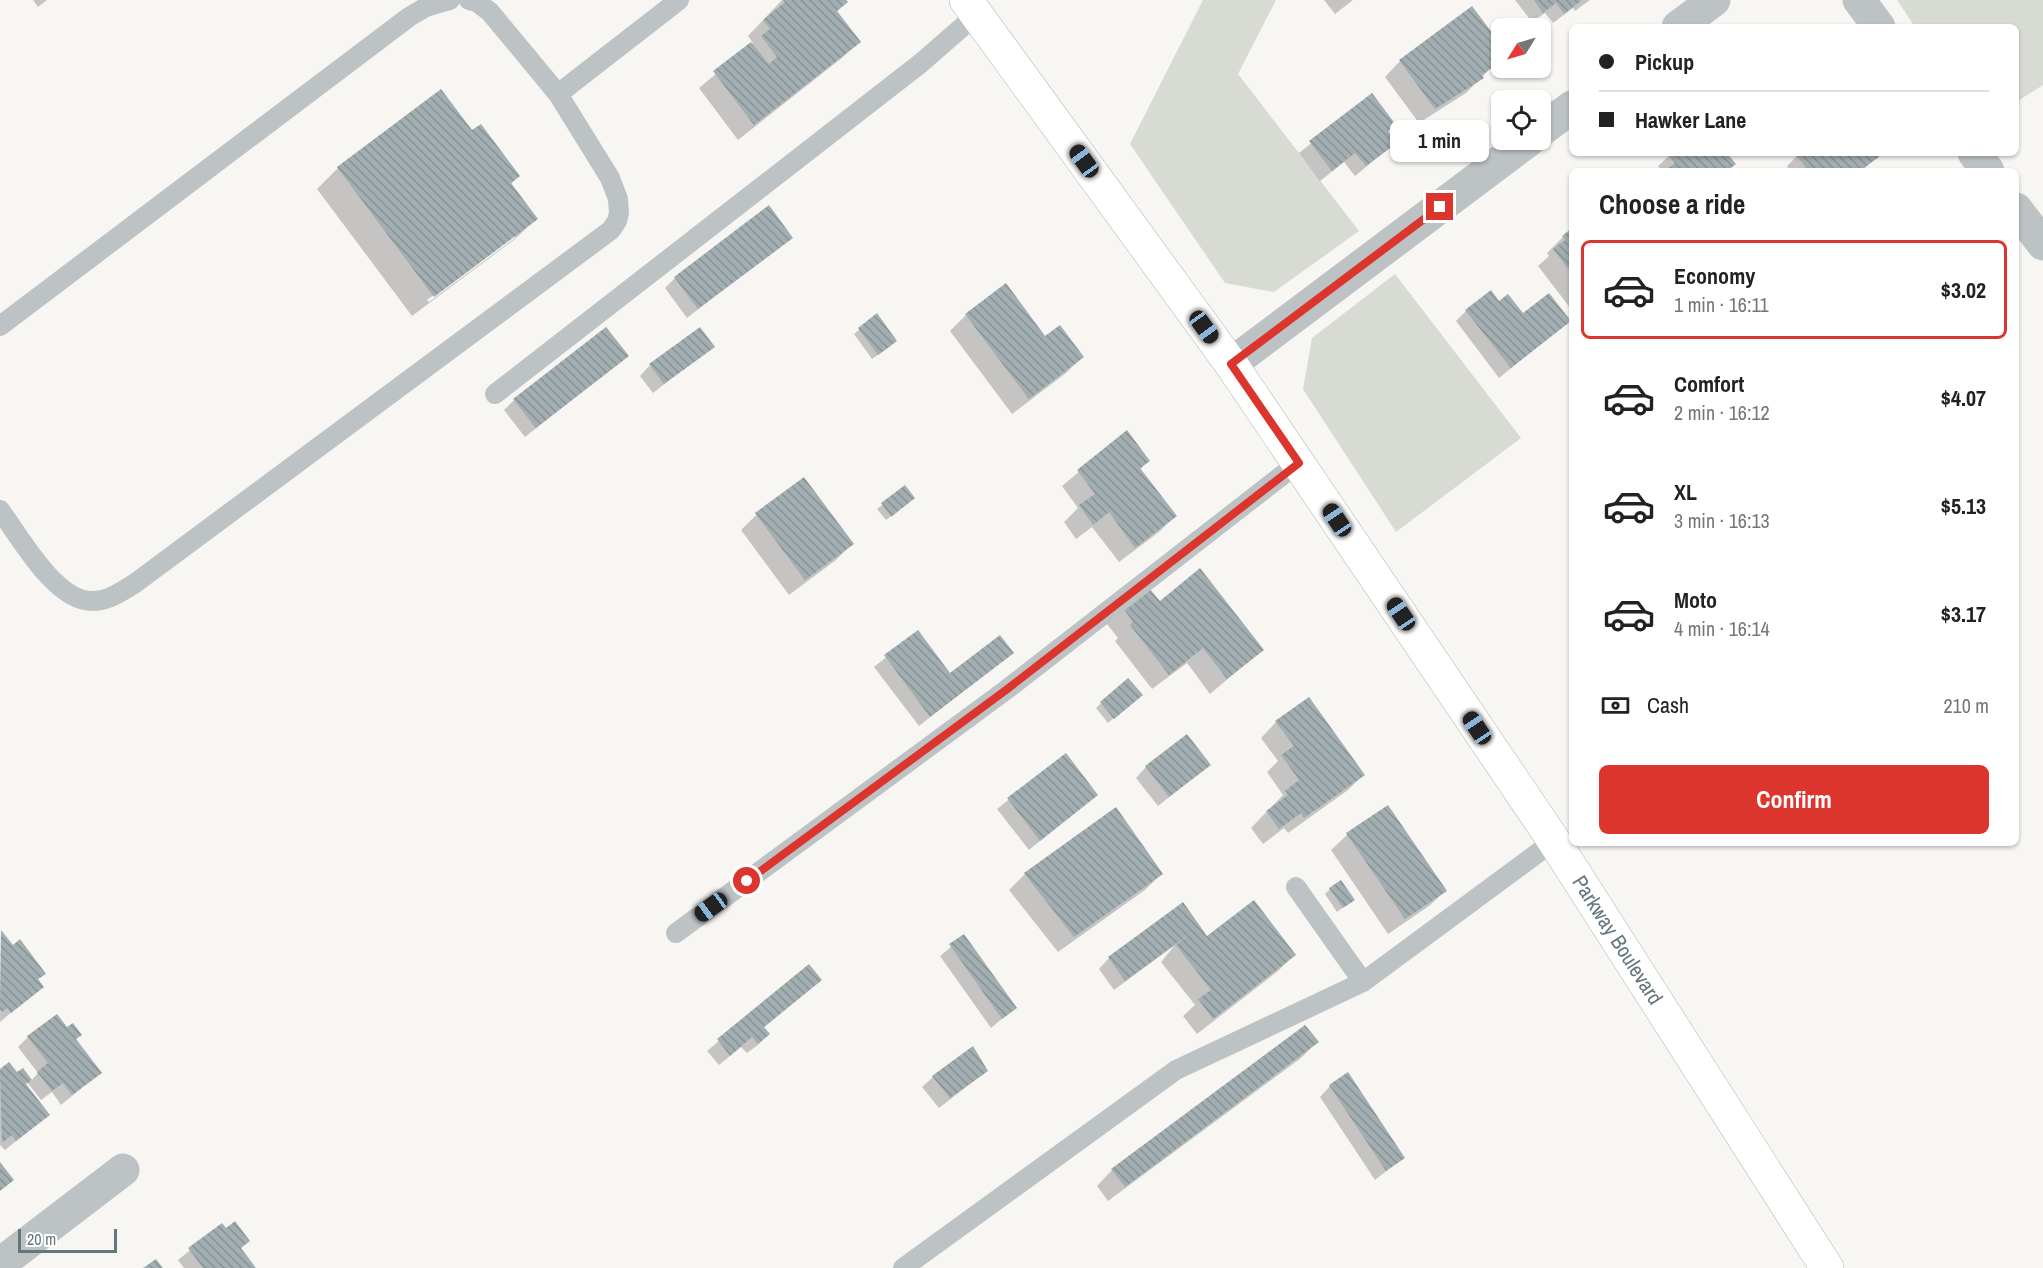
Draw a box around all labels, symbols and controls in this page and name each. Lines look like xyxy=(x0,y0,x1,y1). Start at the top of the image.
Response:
north arrow xyxy=(1491,18,1551,78)
map controls xyxy=(1491,18,1551,150)
text: Pickup xyxy=(1635,47,1694,77)
button: locate xyxy=(1491,90,1551,150)
text: Hawker Lane xyxy=(1635,105,1746,135)
callout: 1 min xyxy=(1390,120,1490,162)
text: 1 min xyxy=(1418,127,1461,154)
car xyxy=(1066,141,1102,181)
text: Choose a ride xyxy=(1599,186,1745,222)
route end xyxy=(1426,193,1453,220)
text: Economy xyxy=(1674,261,1755,291)
icon: car xyxy=(1602,263,1656,317)
text: $3.02 xyxy=(1941,275,1986,305)
text: 1 min · 16:11 xyxy=(1674,291,1769,318)
car xyxy=(1186,307,1222,347)
text: Comfort xyxy=(1674,369,1744,399)
icon: car xyxy=(1602,371,1656,425)
text: $4.07 xyxy=(1941,383,1986,413)
text: 2 min · 16:12 xyxy=(1674,399,1770,426)
text: XL xyxy=(1674,477,1697,507)
icon: car xyxy=(1602,479,1656,533)
text: $5.13 xyxy=(1941,491,1986,521)
car xyxy=(1319,500,1355,540)
text: 3 min · 16:13 xyxy=(1674,507,1770,534)
text: Moto xyxy=(1674,585,1717,615)
icon: car xyxy=(1602,587,1656,641)
car xyxy=(1383,594,1419,634)
text: $3.17 xyxy=(1941,599,1986,629)
text: 4 min · 16:14 xyxy=(1674,615,1770,642)
icon: cash xyxy=(1599,689,1632,722)
text: Cash xyxy=(1647,690,1689,720)
text: 210 m xyxy=(1943,692,1989,719)
car xyxy=(1459,708,1495,748)
button: Confirm xyxy=(1599,765,1989,834)
route start xyxy=(733,867,760,894)
street label: Parkway Boulevard xyxy=(1566,870,1670,1010)
car xyxy=(691,889,731,925)
scale bar xyxy=(18,1226,117,1254)
text: 20 m xyxy=(27,1228,56,1250)

